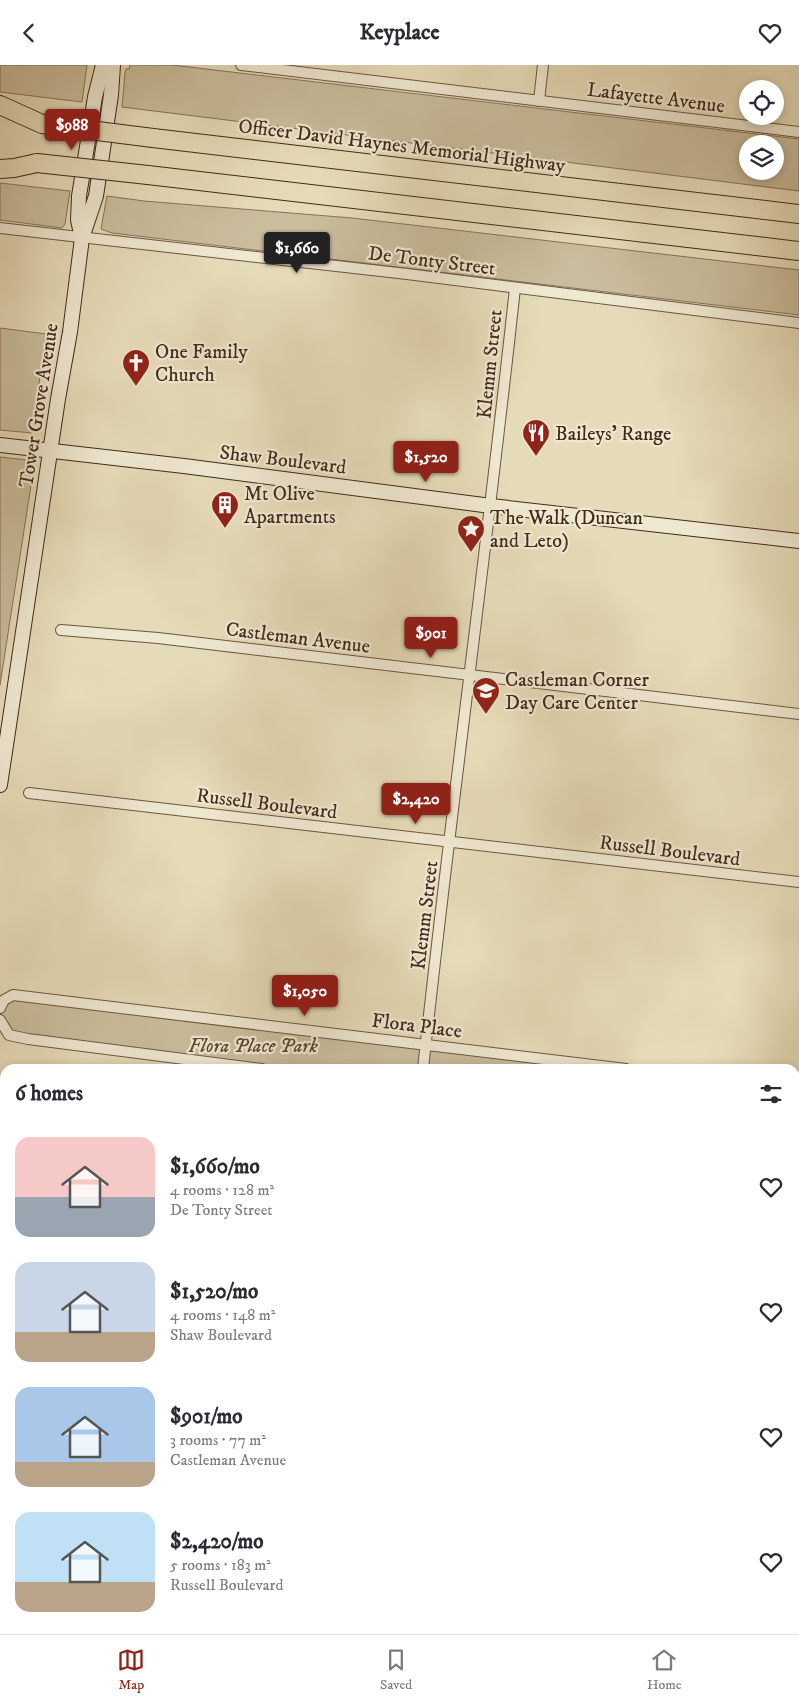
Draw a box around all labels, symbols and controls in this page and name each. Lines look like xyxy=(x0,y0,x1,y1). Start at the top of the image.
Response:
icon: back xyxy=(15,19,43,47)
text: Keyplace xyxy=(359,19,440,46)
icon: heart xyxy=(756,19,784,47)
street label: Lafayette Avenue xyxy=(586,78,726,119)
map controls xyxy=(739,80,784,180)
button: locate xyxy=(739,80,784,125)
pin: $988 xyxy=(42,109,102,151)
street label: Officer David Haynes Memorial Highway xyxy=(237,114,567,179)
text: $988 xyxy=(56,115,88,135)
button: layers xyxy=(739,135,784,180)
pin: $1,660 xyxy=(256,231,338,274)
text: $1,660 xyxy=(275,238,319,258)
street label: De Tonty Street xyxy=(367,241,497,282)
street label: Klemm Street xyxy=(472,308,509,420)
street label: Tower Grove Avenue xyxy=(14,321,65,489)
place label: One Family Church xyxy=(155,340,248,388)
church icon: One Family Church xyxy=(121,348,151,387)
restaurant icon: Baileys’ Range xyxy=(521,418,551,457)
place label: Baileys’ Range xyxy=(555,422,671,447)
street label: Shaw Boulevard xyxy=(218,440,348,481)
pin: $1,520 xyxy=(385,441,467,483)
text: $1,520 xyxy=(404,447,448,467)
place label: Mt Olive Apartments xyxy=(244,482,336,530)
building icon: Mt Olive Apartments xyxy=(210,490,240,529)
place label: The Walk (Duncan and Leto) xyxy=(490,506,644,554)
place icon: The Walk (Duncan and Leto) xyxy=(456,514,486,553)
street label: Castleman Avenue xyxy=(224,617,371,660)
pin: $901 xyxy=(401,617,461,659)
text: $901 xyxy=(415,623,447,643)
place label: Castleman Corner Day Care Center xyxy=(505,668,649,716)
school or university icon: Castleman Corner Day Care Center xyxy=(471,676,501,715)
street label: Russell Boulevard xyxy=(195,783,339,826)
pin: $2,420 xyxy=(375,783,457,825)
text: $2,420 xyxy=(392,789,440,809)
street label: Russell Boulevard xyxy=(598,830,742,873)
street label: Klemm Street xyxy=(406,859,445,971)
pin: $1,050 xyxy=(264,975,346,1017)
text: $1,050 xyxy=(283,981,327,1001)
street label: Flora Place xyxy=(370,1009,464,1044)
park label: Flora Place Park xyxy=(188,1034,318,1059)
icon: filters xyxy=(757,1080,785,1108)
text: 6 homes xyxy=(15,1081,83,1107)
text: $1,660/mo xyxy=(170,1154,260,1180)
icon: home xyxy=(55,1157,115,1217)
icon: heart xyxy=(757,1173,785,1201)
text: 4 rooms · 128 m² xyxy=(170,1180,274,1200)
text: De Tonty Street xyxy=(170,1200,272,1220)
text: $1,520/mo xyxy=(170,1279,258,1305)
icon: home xyxy=(55,1282,115,1342)
icon: heart xyxy=(757,1298,785,1326)
text: 4 rooms · 148 m² xyxy=(170,1305,275,1325)
text: Shaw Boulevard xyxy=(170,1325,272,1345)
text: $901/mo xyxy=(170,1404,243,1430)
icon: home xyxy=(55,1407,115,1467)
icon: heart xyxy=(757,1423,785,1451)
text: 3 rooms · 77 m² xyxy=(170,1430,266,1450)
text: Castleman Avenue xyxy=(170,1450,286,1470)
text: $2,420/mo xyxy=(170,1529,263,1555)
icon: home xyxy=(55,1532,115,1592)
icon: heart xyxy=(757,1548,785,1576)
text: 5 rooms · 183 m² xyxy=(170,1555,271,1575)
text: Russell Boulevard xyxy=(170,1575,283,1595)
tab: Map xyxy=(117,1646,145,1694)
tab: Saved xyxy=(380,1646,412,1694)
tab: Home xyxy=(647,1646,682,1694)

